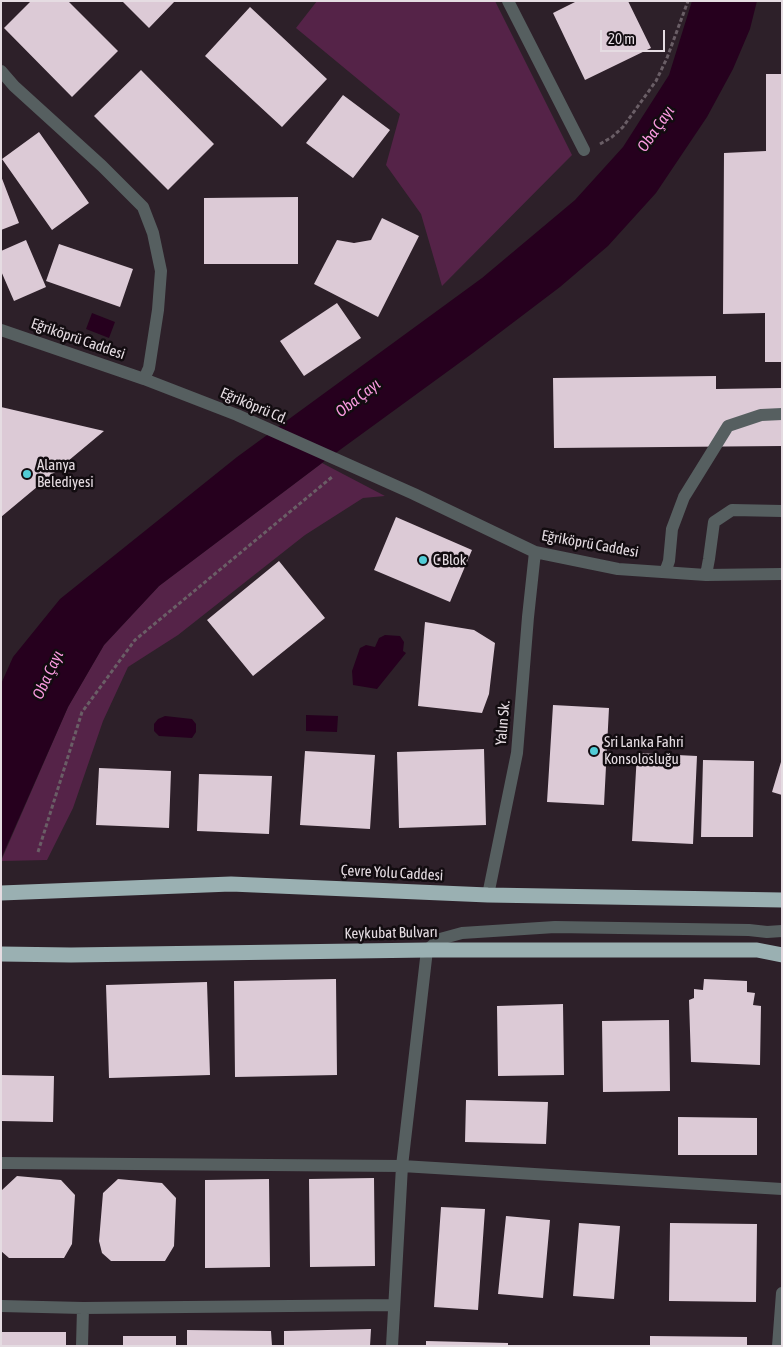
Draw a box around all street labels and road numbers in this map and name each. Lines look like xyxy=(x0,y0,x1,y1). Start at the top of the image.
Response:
street label: Eğriköprü Caddesi xyxy=(29,314,127,364)
street label: Eğriköprü Cd. xyxy=(218,384,290,428)
street label: Eğriköprü Caddesi xyxy=(540,527,640,561)
street label: Yalın Sk. xyxy=(492,700,514,746)
street label: Çevre Yolu Caddesi xyxy=(340,861,444,885)
street label: Keykubat Bulvarı xyxy=(344,923,438,943)

